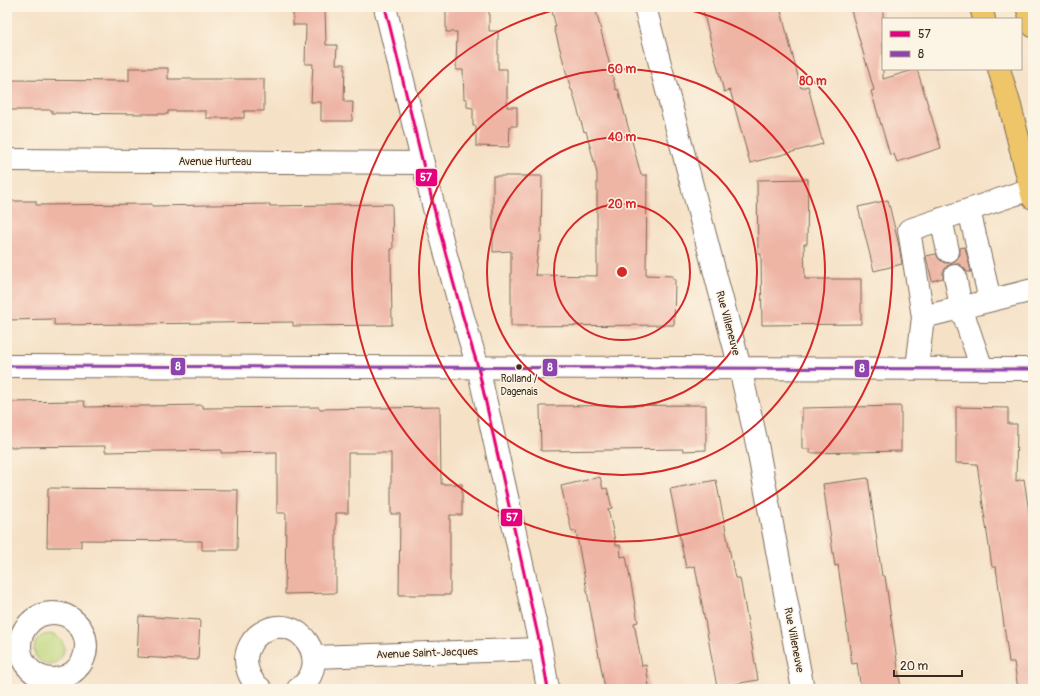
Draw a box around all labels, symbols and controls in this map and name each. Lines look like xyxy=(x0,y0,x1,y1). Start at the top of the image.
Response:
legend xyxy=(882,18,1022,70)
text: 57 xyxy=(918,27,932,42)
text: 8 xyxy=(918,47,924,62)
text: 60 m xyxy=(608,62,637,77)
text: 80 m xyxy=(799,74,827,89)
text: 40 m xyxy=(607,130,637,145)
street label: Avenue Hurteau xyxy=(179,155,251,168)
line badge: 57 xyxy=(415,168,438,187)
text: 57 xyxy=(420,171,432,184)
text: 20 m xyxy=(608,197,636,212)
centre of rings xyxy=(615,265,629,279)
street label: Rue Villeneuve xyxy=(713,289,743,357)
line badge: 8 xyxy=(170,357,186,376)
line badge: 8 xyxy=(542,358,558,377)
line badge: 8 xyxy=(854,359,870,378)
text: 8 xyxy=(175,360,181,373)
text: 8 xyxy=(547,361,553,374)
marker: Rolland / Dagenais xyxy=(514,362,524,372)
text: 8 xyxy=(859,362,865,375)
place label: Rolland / Dagenais xyxy=(500,373,538,398)
line badge: 57 xyxy=(500,508,523,527)
text: 57 xyxy=(506,511,518,524)
street label: Rue Villeneuve xyxy=(781,606,807,674)
street label: Avenue Saint-Jacques xyxy=(376,645,478,661)
scale bar xyxy=(894,652,962,678)
text: 20 m xyxy=(900,659,929,674)

